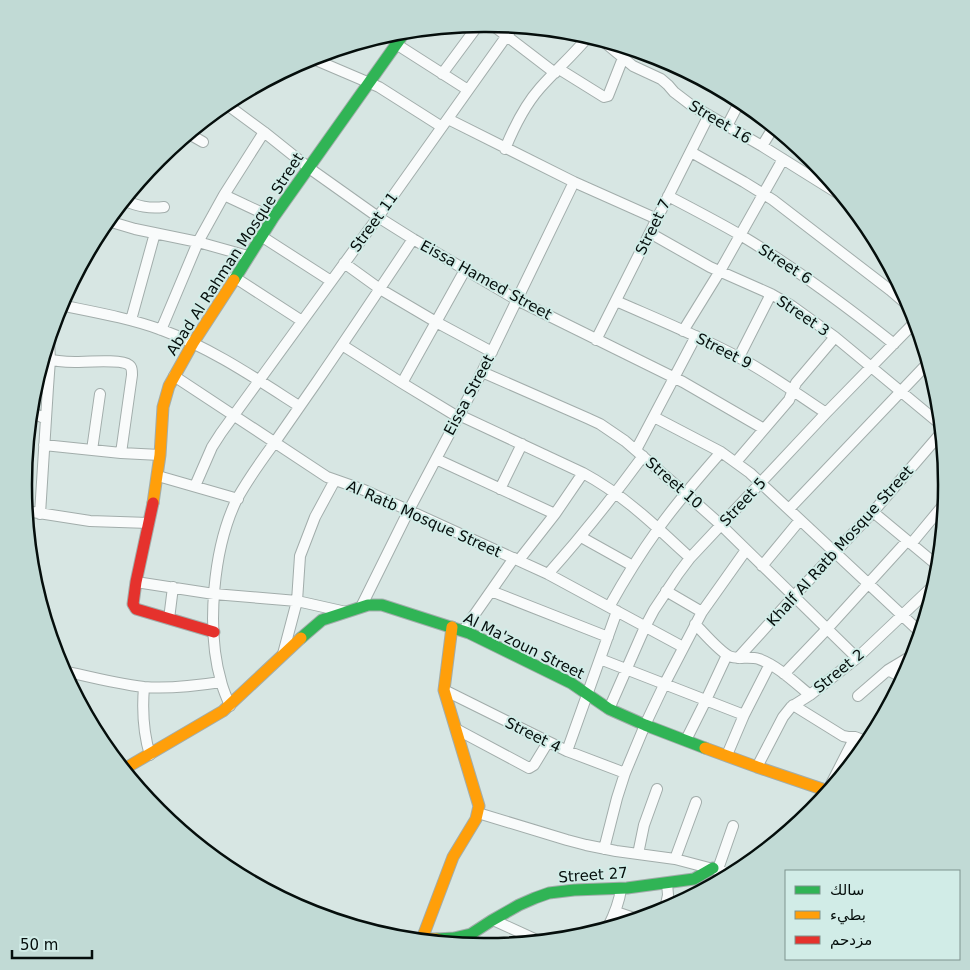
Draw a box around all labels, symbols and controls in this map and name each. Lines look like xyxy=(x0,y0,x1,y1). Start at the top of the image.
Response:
street label: Street 16 xyxy=(686,96,754,148)
street label: Abad Al Rahman Mosque Street xyxy=(163,149,307,359)
street label: Street 11 xyxy=(346,189,402,255)
street label: Street 7 xyxy=(632,196,674,258)
street label: Eissa Hamed Street xyxy=(417,236,555,324)
street label: Street 6 xyxy=(755,240,815,288)
street label: Street 3 xyxy=(773,292,833,340)
street label: Street 9 xyxy=(693,329,755,373)
street label: Eissa Street xyxy=(440,351,498,438)
street label: Street 10 xyxy=(642,453,706,513)
street label: Khalf Al Ratb Mosque Street xyxy=(763,462,917,630)
street label: Street 5 xyxy=(716,474,770,530)
street label: Al Ratb Mosque Street xyxy=(344,477,504,561)
street label: Al Ma'zoun Street xyxy=(461,609,587,683)
street label: Street 2 xyxy=(810,645,868,697)
street label: Street 4 xyxy=(502,714,564,756)
street label: Street 27 xyxy=(558,864,628,886)
legend xyxy=(785,870,960,960)
text: سالك xyxy=(830,881,864,899)
text: بطيء xyxy=(830,906,866,925)
scale bar xyxy=(12,928,92,960)
text: مزدحم xyxy=(830,931,872,949)
text: 50 m xyxy=(20,936,58,954)

